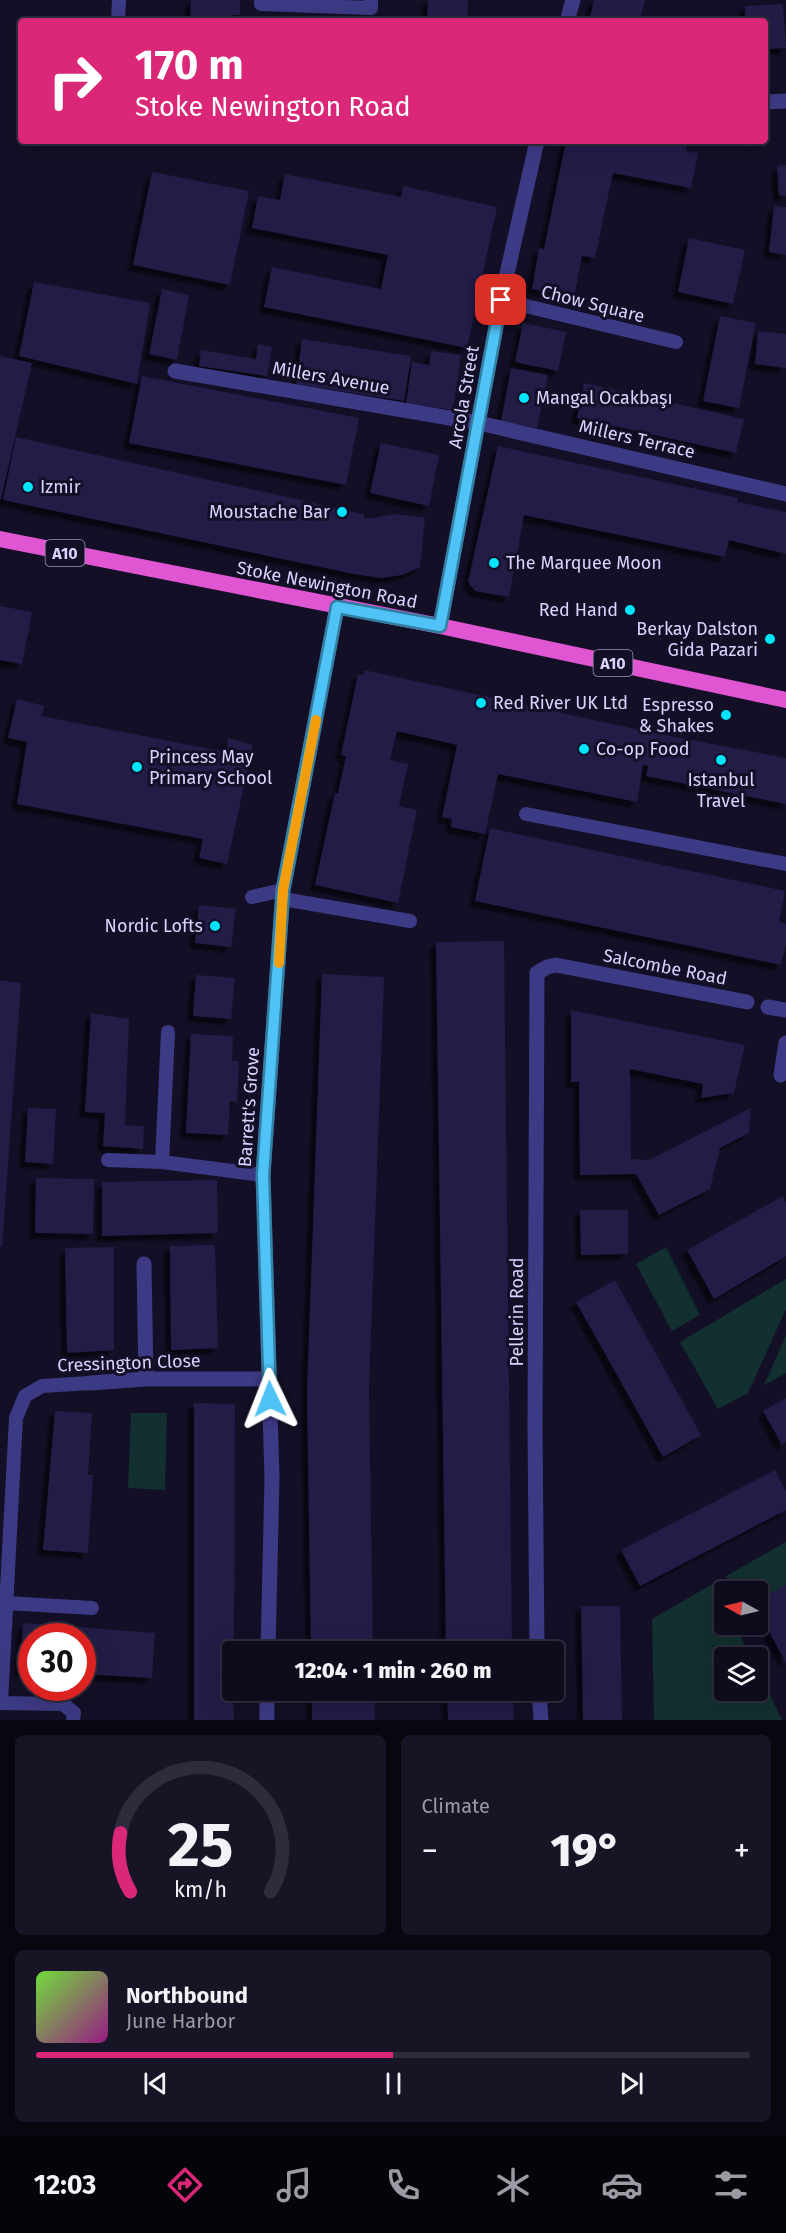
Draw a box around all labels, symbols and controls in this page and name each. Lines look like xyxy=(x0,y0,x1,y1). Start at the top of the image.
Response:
text: 170 m xyxy=(135,40,244,90)
icon: right xyxy=(36,42,114,120)
text: Stoke Newington Road xyxy=(135,91,411,123)
pin xyxy=(475,274,526,325)
street label: Chow Square xyxy=(539,281,647,327)
icon: arrive xyxy=(484,283,517,316)
street label: Arcola Street xyxy=(444,343,484,450)
street label: Millers Avenue xyxy=(271,357,391,399)
place label: Mangal Ocakbaşı xyxy=(536,387,673,409)
marker: Mangal Ocakbaşı xyxy=(517,391,531,405)
street label: Millers Terrace xyxy=(577,415,697,463)
place label: Izmir xyxy=(40,476,81,498)
marker: Izmir xyxy=(21,480,35,494)
place label: Moustache Bar xyxy=(209,501,330,523)
marker: Moustache Bar xyxy=(335,505,349,519)
road number: A10 xyxy=(46,540,84,566)
place label: The Marquee Moon xyxy=(506,552,662,574)
marker: The Marquee Moon xyxy=(487,556,501,570)
street label: Stoke Newington Road xyxy=(235,557,419,613)
place label: Red Hand xyxy=(539,599,618,621)
marker: Red Hand xyxy=(623,603,637,617)
place label: Berkay Dalston Gida Pazari xyxy=(636,618,758,661)
marker: Berkay Dalston Gida Pazari xyxy=(763,632,777,646)
road number: A10 xyxy=(594,650,632,676)
place label: Red River UK Ltd xyxy=(493,692,628,714)
place label: Espresso & Shakes xyxy=(639,694,714,737)
marker: Red River UK Ltd xyxy=(474,696,488,710)
marker: Espresso & Shakes xyxy=(719,708,733,722)
place label: Co-op Food xyxy=(596,738,689,760)
marker: Co-op Food xyxy=(577,742,591,756)
place label: Princess May Primary School xyxy=(149,746,272,789)
marker: Istanbul Travel xyxy=(714,753,728,767)
marker: Princess May Primary School xyxy=(130,760,144,774)
place label: Istanbul Travel xyxy=(688,769,754,812)
place label: Nordic Lofts xyxy=(105,915,203,937)
marker: Nordic Lofts xyxy=(208,919,222,933)
street label: Salcombe Road xyxy=(601,944,729,990)
street label: Barrett's Grove xyxy=(234,1046,264,1168)
street label: Pellerin Road xyxy=(506,1258,528,1366)
street label: Cressington Close xyxy=(57,1350,201,1376)
position arrow xyxy=(238,1367,302,1431)
north arrow xyxy=(714,1581,768,1635)
map controls xyxy=(714,1581,768,1701)
speed limit sign: 30 xyxy=(18,1623,96,1701)
button: layers xyxy=(714,1647,768,1701)
text: 12:04 · 1 min · 260 m xyxy=(294,1657,492,1684)
text: Climate xyxy=(422,1794,490,1818)
text: 25 xyxy=(167,1808,233,1883)
text: 19° xyxy=(551,1824,621,1878)
text: − xyxy=(422,1831,438,1871)
text: + xyxy=(734,1831,750,1871)
text: km/h xyxy=(174,1877,227,1903)
text: Northbound xyxy=(126,1982,248,2009)
text: June Harbor xyxy=(126,2009,235,2033)
icon: previous xyxy=(139,2067,172,2100)
icon: pause xyxy=(377,2067,410,2100)
icon: next xyxy=(615,2067,648,2100)
icon: directions xyxy=(164,2164,206,2206)
icon: music xyxy=(273,2164,315,2206)
icon: phone xyxy=(382,2164,424,2206)
icon: climate xyxy=(492,2164,534,2206)
icon: car xyxy=(601,2164,643,2206)
icon: filters xyxy=(710,2164,752,2206)
text: 12:03 xyxy=(34,2169,96,2201)

